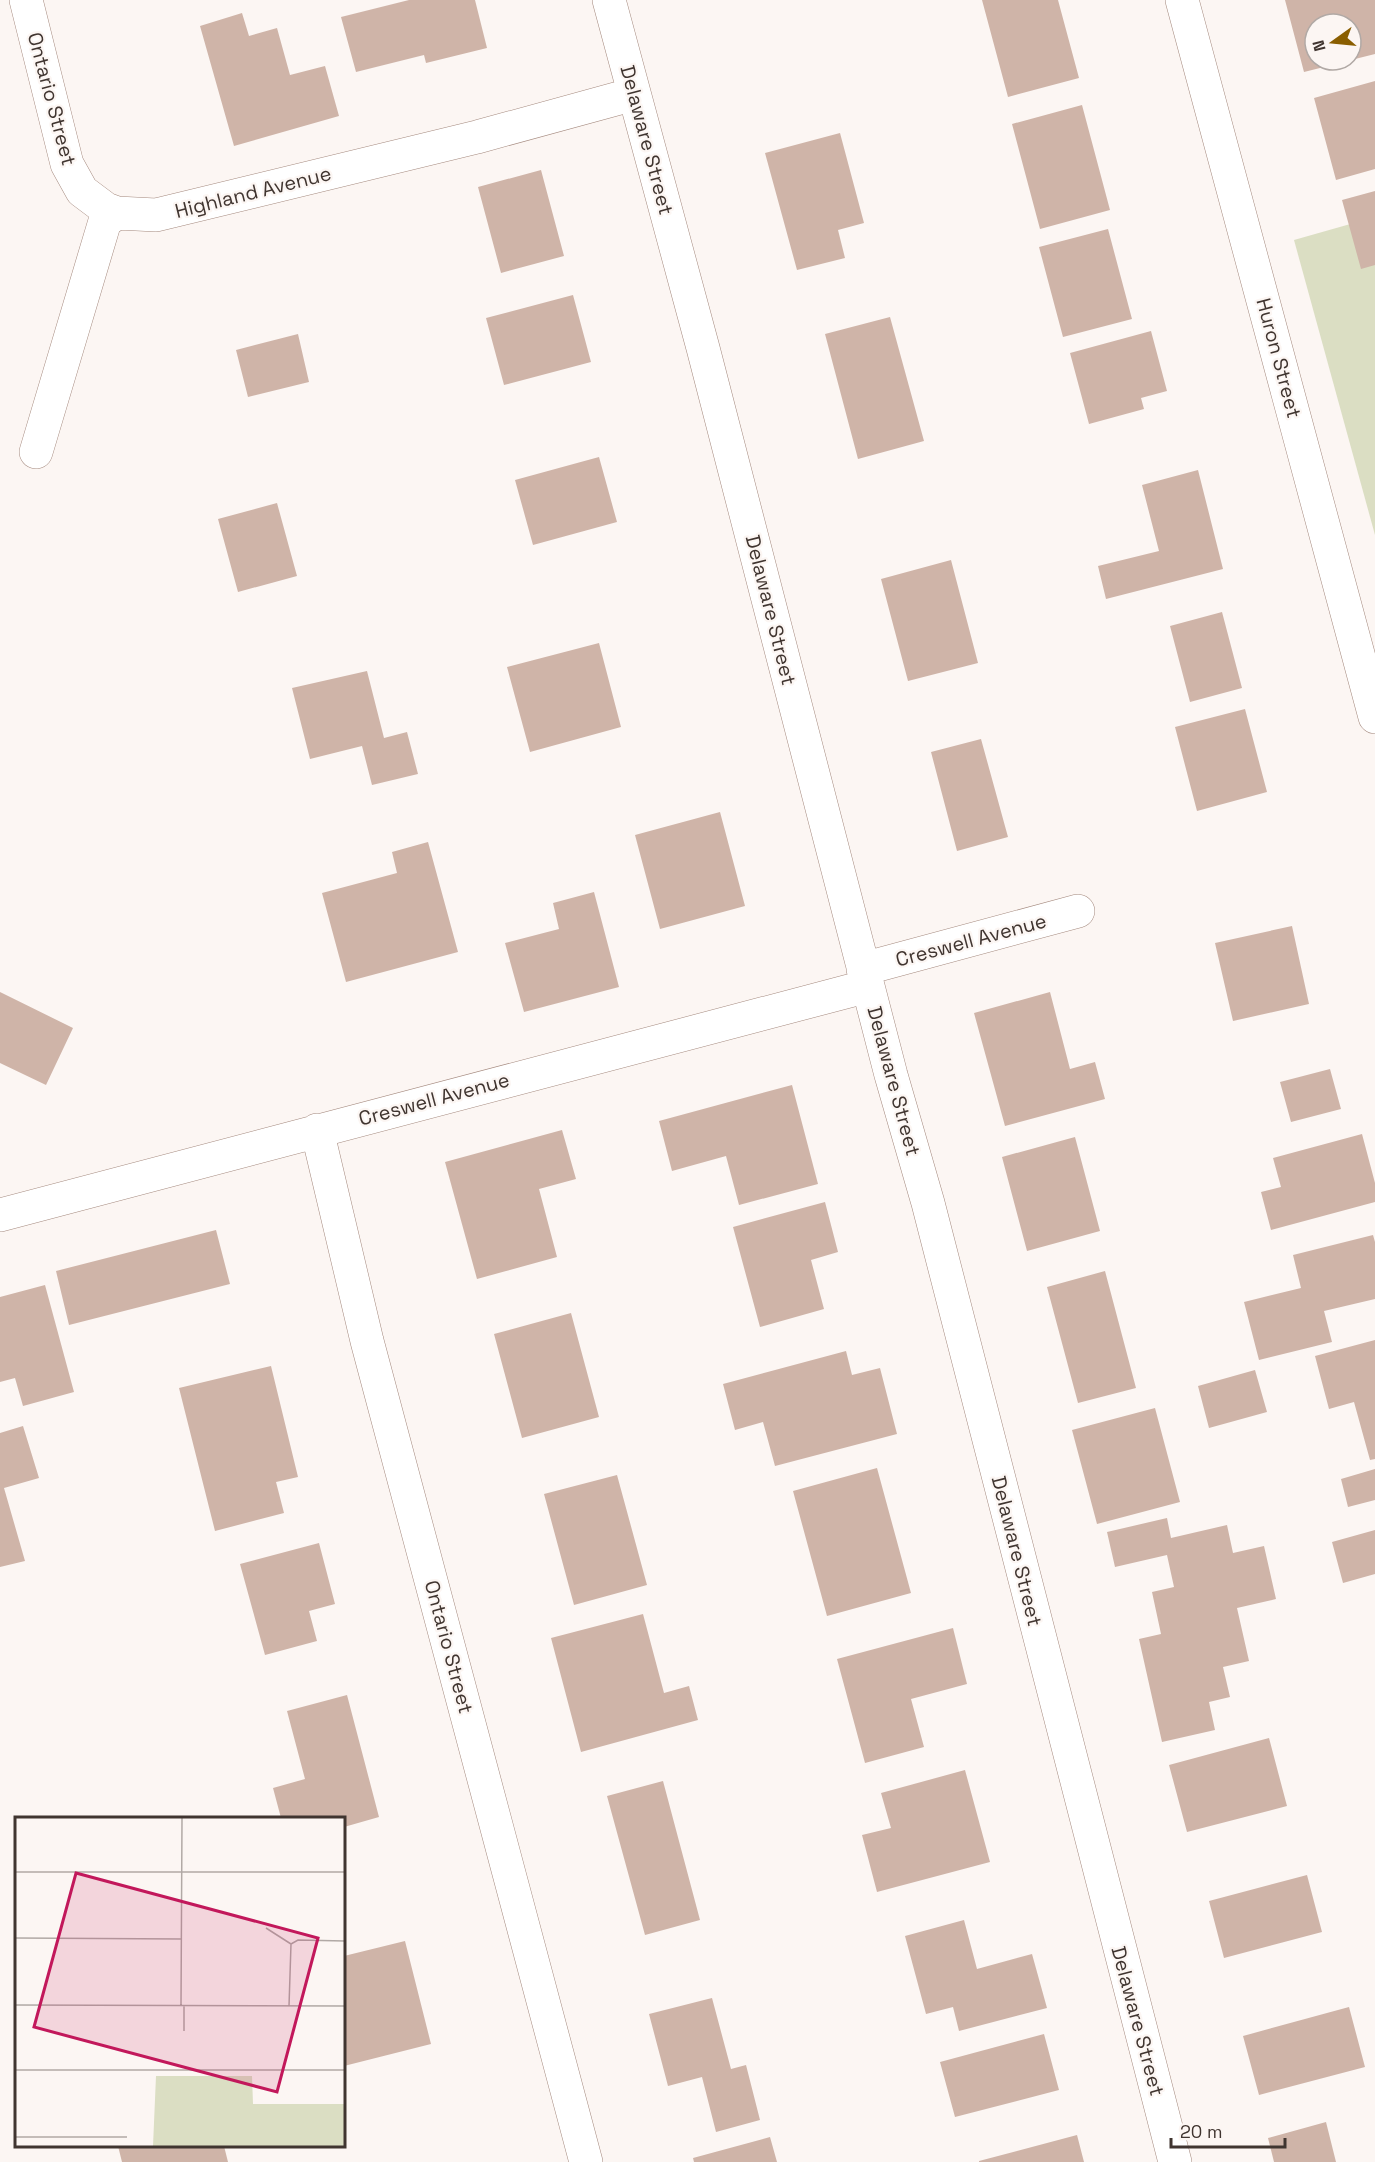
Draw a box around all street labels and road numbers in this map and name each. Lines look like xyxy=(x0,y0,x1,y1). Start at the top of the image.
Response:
street label: Ontario Street xyxy=(22,29,82,169)
street label: Delaware Street xyxy=(615,62,679,218)
street label: Highland Avenue xyxy=(172,160,334,224)
street label: Huron Street xyxy=(1250,295,1308,421)
street label: Delaware Street xyxy=(740,532,802,688)
street label: Creswell Avenue xyxy=(893,907,1049,973)
street label: Delaware Street xyxy=(862,1003,926,1159)
street label: Creswell Avenue xyxy=(356,1066,512,1132)
street label: Delaware Street xyxy=(986,1473,1048,1629)
street label: Ontario Street xyxy=(419,1577,479,1717)
street label: Delaware Street xyxy=(1106,1943,1170,2099)

